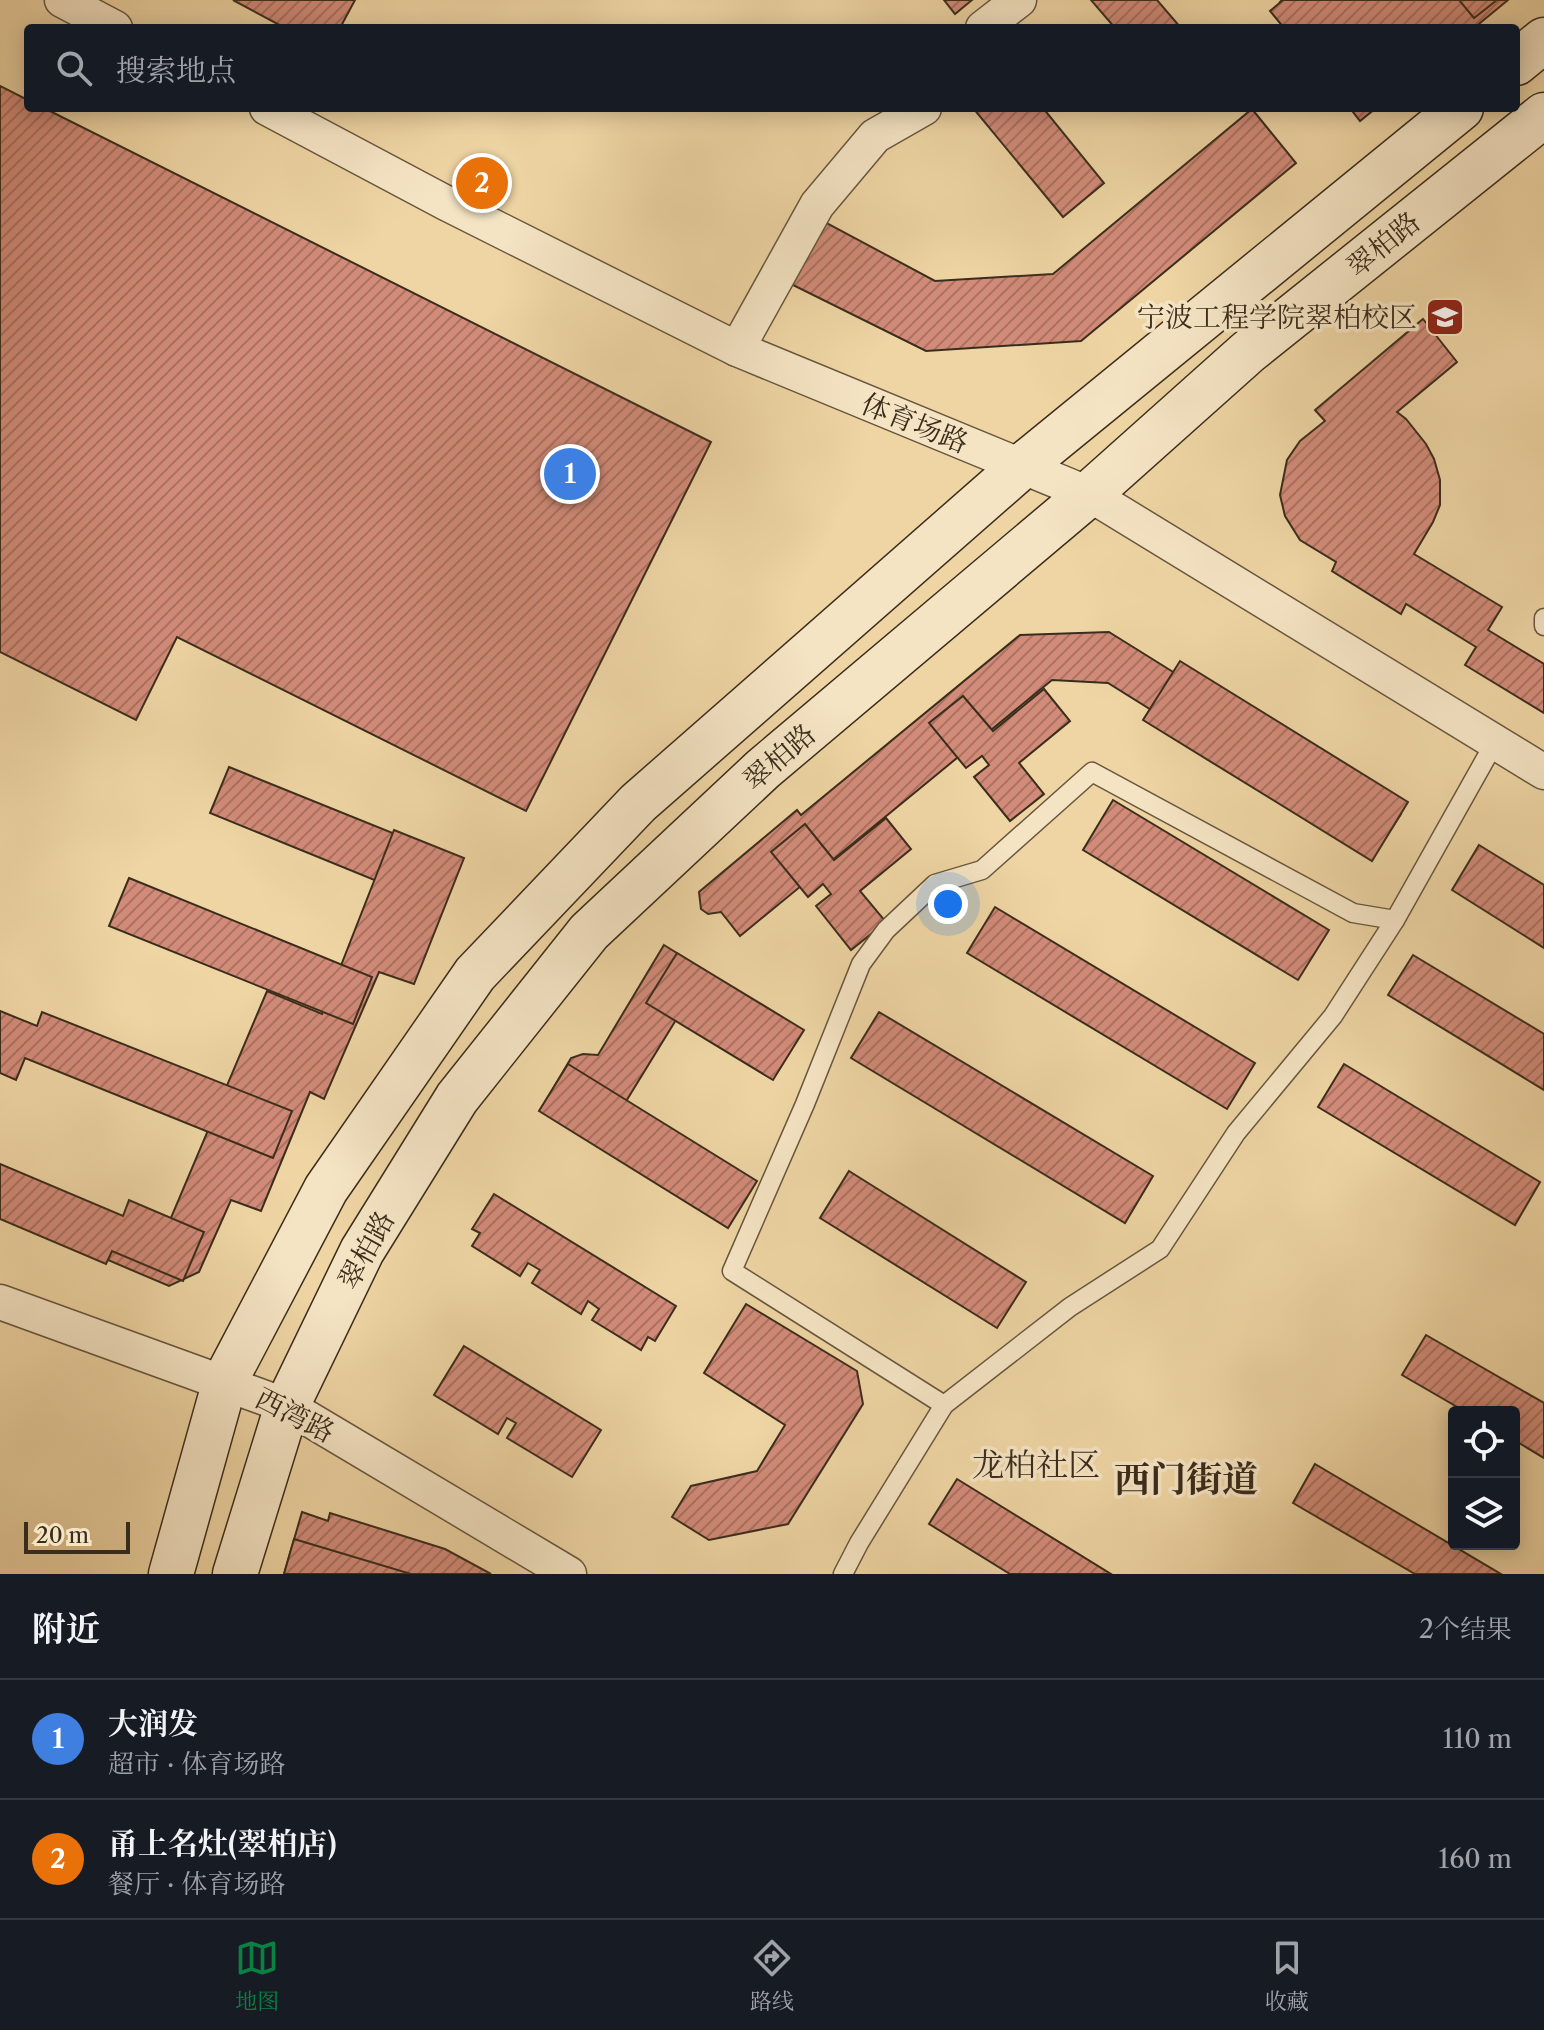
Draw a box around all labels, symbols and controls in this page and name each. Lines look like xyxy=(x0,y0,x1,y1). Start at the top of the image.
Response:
search box xyxy=(24,24,1520,112)
icon: search xyxy=(52,46,96,90)
text: 搜索地点 xyxy=(116,52,236,89)
pin: 2 xyxy=(456,153,508,213)
street label: 翠柏路 xyxy=(1340,204,1426,284)
school or university icon: 宁波工程学院翠柏校区 xyxy=(1424,296,1466,338)
place label: 宁波工程学院翠柏校区 xyxy=(1137,300,1417,334)
street label: 体育场路 xyxy=(857,386,973,460)
pin: 1 xyxy=(544,444,596,504)
street label: 翠柏路 xyxy=(736,717,822,797)
your location xyxy=(928,884,968,924)
street label: 翠柏路 xyxy=(331,1205,401,1295)
street label: 西湾路 xyxy=(250,1381,340,1449)
map controls xyxy=(1448,1406,1520,1550)
button: locate xyxy=(1448,1406,1520,1478)
district label: 龙柏社区 xyxy=(972,1445,1100,1484)
district label: 西门街道 xyxy=(1114,1457,1258,1501)
button: layers xyxy=(1448,1478,1520,1550)
scale bar xyxy=(24,1518,130,1554)
text: 20 m xyxy=(36,1522,89,1549)
text: 附近 xyxy=(32,1608,100,1650)
text: 2个结果 xyxy=(1419,1613,1512,1645)
text: 大润发 xyxy=(108,1705,198,1742)
text: 1 xyxy=(52,1723,64,1755)
text: 110 m xyxy=(1443,1723,1512,1755)
text: 超市 · 体育场路 xyxy=(108,1748,285,1780)
text: 甬上名灶(翠柏店) xyxy=(108,1825,337,1862)
text: 2 xyxy=(50,1843,66,1875)
text: 160 m xyxy=(1438,1843,1512,1875)
text: 餐厅 · 体育场路 xyxy=(108,1868,285,1900)
tab: 地图 xyxy=(235,1936,279,2015)
tab: 路线 xyxy=(750,1936,794,2015)
tab: 收藏 xyxy=(1265,1936,1309,2015)

